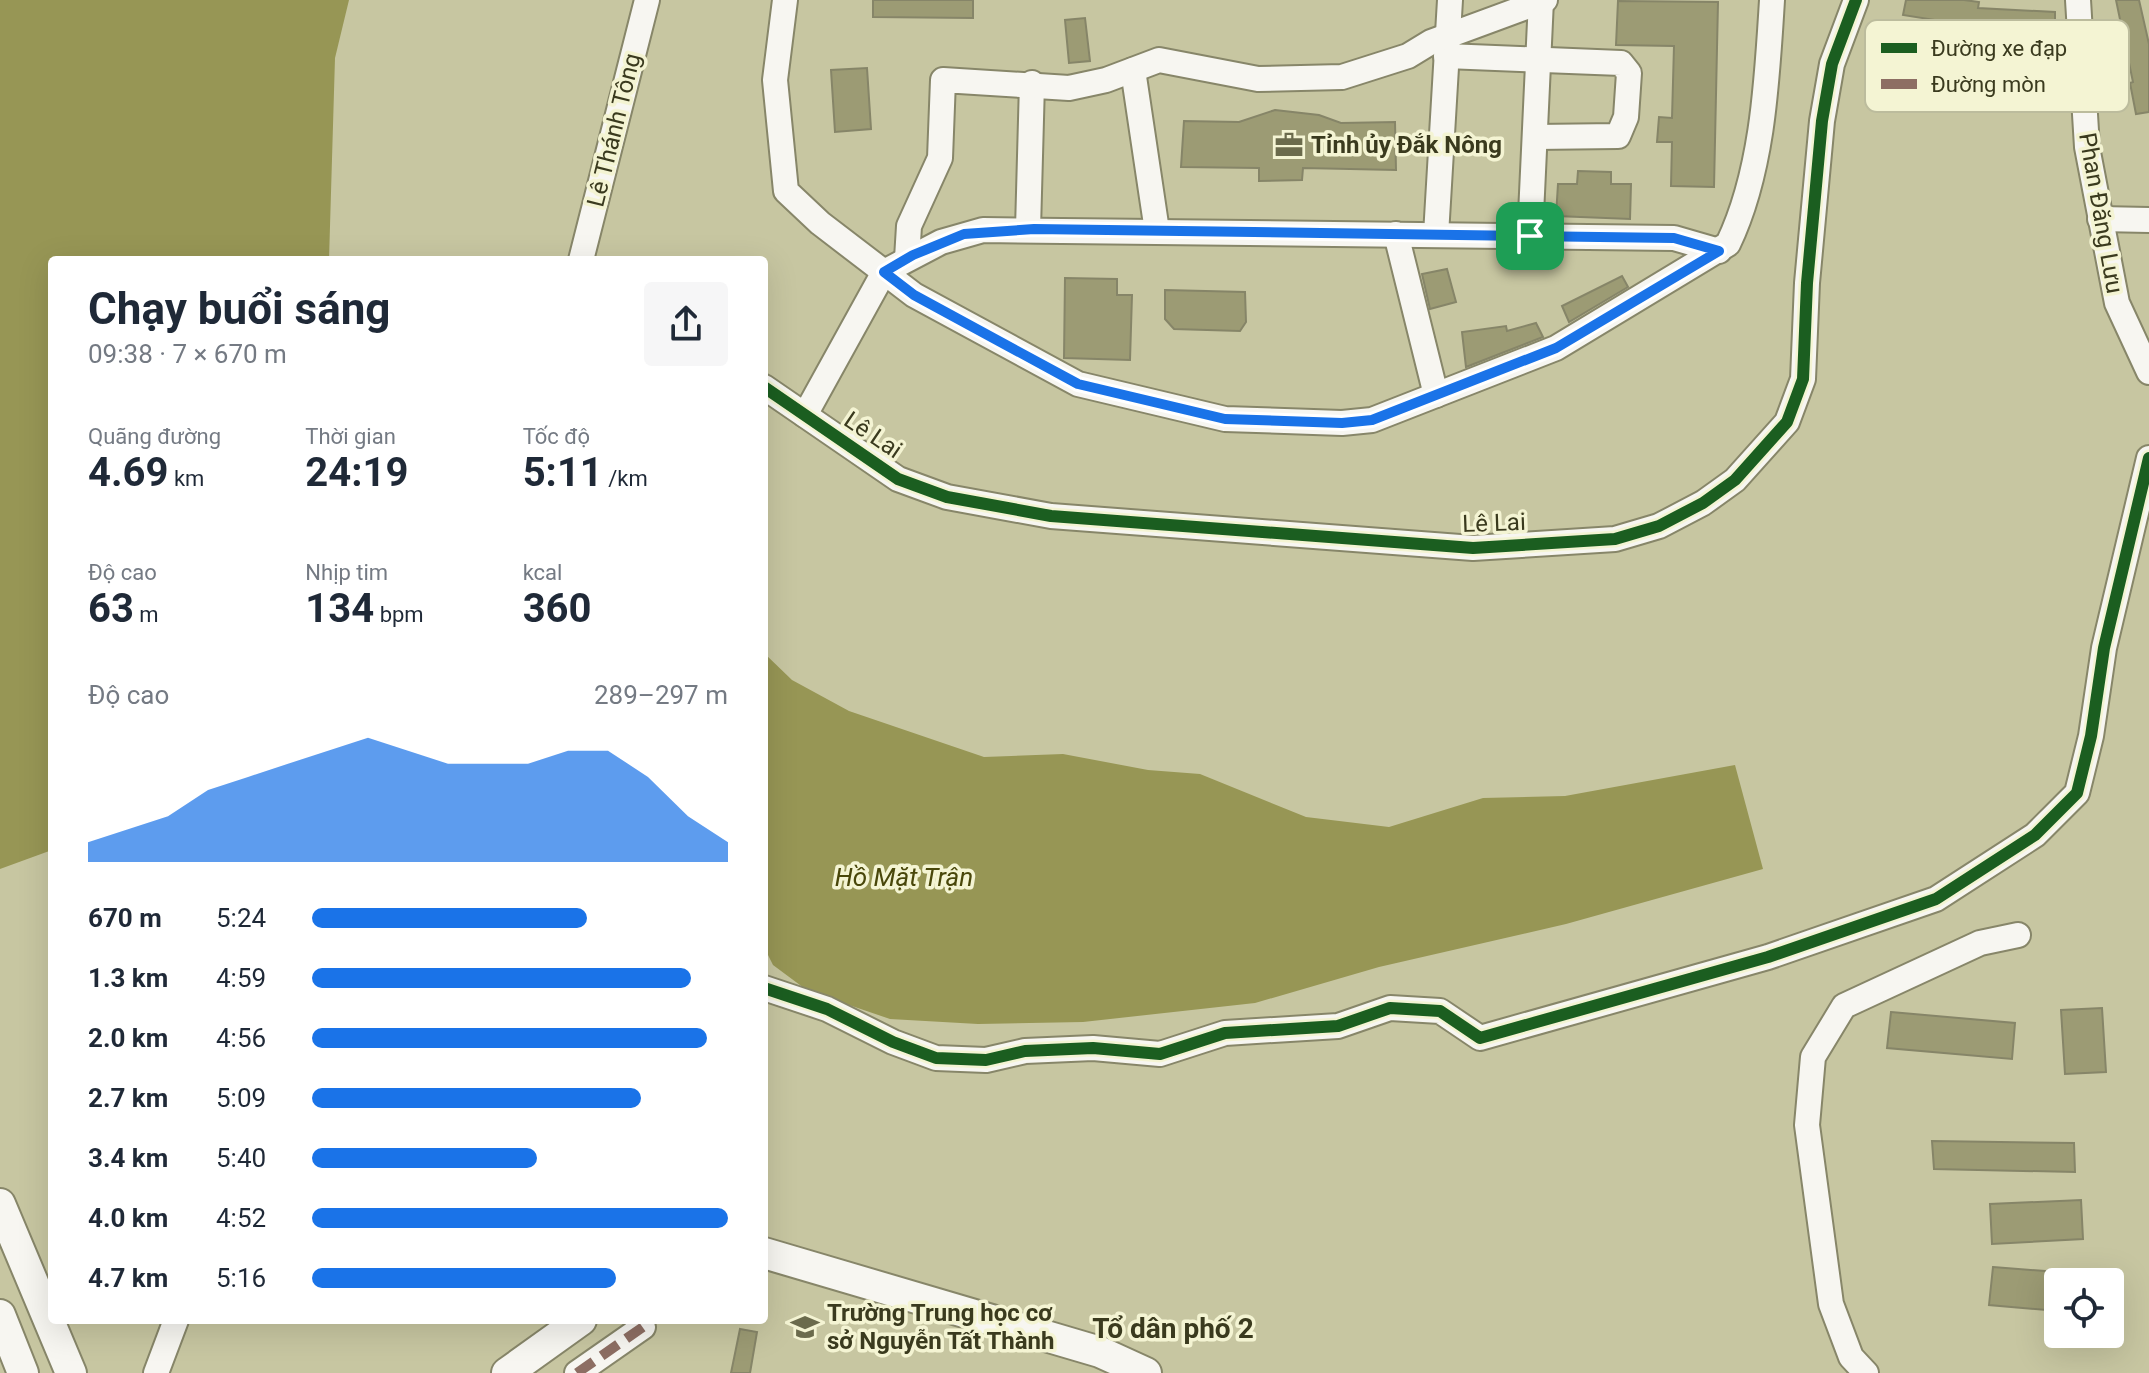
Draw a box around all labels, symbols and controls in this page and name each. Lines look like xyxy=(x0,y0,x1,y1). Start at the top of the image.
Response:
legend xyxy=(1865,20,2129,112)
text: Đường xe đạp xyxy=(1931,36,2067,61)
street label: Lê Thánh Tông xyxy=(581,50,647,210)
text: Đường mòn xyxy=(1931,72,2046,97)
office icon: Tỉnh ủy Đắk Nông xyxy=(1274,130,1304,160)
street label: Phan Đăng Lưu xyxy=(2073,130,2129,296)
place label: Tỉnh ủy Đắk Nông xyxy=(1311,131,1502,159)
pin xyxy=(1496,202,1564,270)
icon: arrive xyxy=(1508,214,1552,258)
button: share xyxy=(644,282,728,366)
text: Chạy buổi sáng xyxy=(88,283,391,335)
text: 09:38 · 7 × 670 m xyxy=(88,339,287,369)
street label: Lê Lai xyxy=(839,406,907,464)
text: Quãng đường xyxy=(88,424,221,449)
text: Thời gian xyxy=(305,424,396,449)
text: Tốc độ xyxy=(523,424,590,449)
text: 4.69 xyxy=(88,449,168,496)
text: 24:19 xyxy=(305,449,408,496)
text: 5:11 xyxy=(523,449,603,496)
text: km xyxy=(168,466,204,491)
text: /km xyxy=(603,466,648,491)
street label: Lê Lai xyxy=(1462,508,1526,538)
text: Độ cao xyxy=(88,560,157,585)
text: Nhịp tim xyxy=(305,560,388,585)
text: kcal xyxy=(523,560,562,585)
text: 63 xyxy=(88,585,134,632)
text: 134 xyxy=(305,585,374,632)
text: 360 xyxy=(523,585,592,632)
text: m xyxy=(134,602,159,627)
text: bpm xyxy=(374,602,424,627)
text: Độ cao xyxy=(88,680,169,710)
text: 289–297 m xyxy=(594,680,728,710)
water label: Hồ Mặt Trận xyxy=(835,862,973,892)
text: 670 m xyxy=(88,903,162,933)
text: 5:24 xyxy=(216,903,266,933)
text: 1.3 km xyxy=(88,963,168,993)
text: 4:59 xyxy=(216,963,266,993)
text: 2.0 km xyxy=(88,1023,168,1053)
text: 4:56 xyxy=(216,1023,266,1053)
text: 2.7 km xyxy=(88,1083,168,1113)
text: 5:09 xyxy=(216,1083,266,1113)
text: 3.4 km xyxy=(88,1143,168,1173)
text: 5:40 xyxy=(216,1143,266,1173)
text: 4.0 km xyxy=(88,1203,168,1233)
text: 4:52 xyxy=(216,1203,266,1233)
text: 4.7 km xyxy=(88,1263,168,1293)
text: 5:16 xyxy=(216,1263,266,1293)
map controls xyxy=(2044,1268,2124,1348)
button: locate xyxy=(2044,1268,2124,1348)
place label: Trường Trung học cơ sở Nguyễn Tất Thành xyxy=(827,1299,1054,1355)
school or university icon: Trường Trung học cơ sở Nguyễn Tất Thành xyxy=(790,1312,820,1342)
district label: Tổ dân phố 2 xyxy=(1092,1312,1254,1345)

